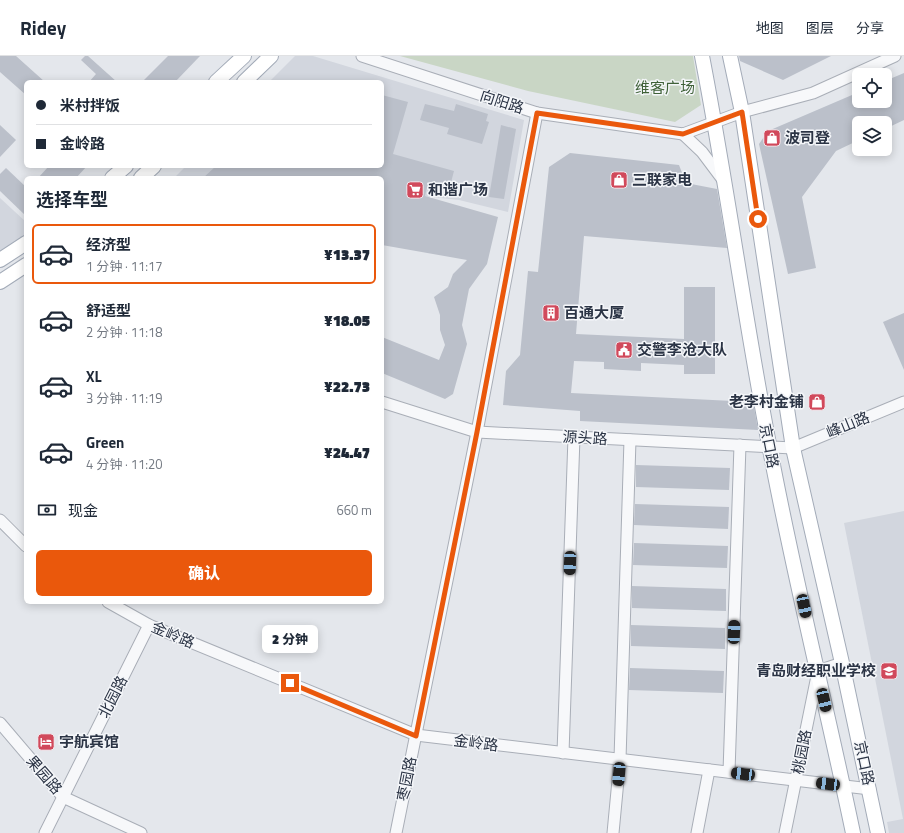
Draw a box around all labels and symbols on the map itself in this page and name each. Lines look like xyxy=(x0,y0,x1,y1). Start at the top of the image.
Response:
park label: 维客广场 xyxy=(635,76,695,99)
street label: 向阳路 xyxy=(477,84,527,119)
place label: 波司登 xyxy=(785,126,830,149)
shop icon: 波司登 xyxy=(762,128,782,148)
place label: 三联家电 xyxy=(632,168,692,191)
shop icon: 三联家电 xyxy=(609,170,629,190)
place label: 和谐广场 xyxy=(428,178,488,201)
supermarket icon: 和谐广场 xyxy=(405,180,425,200)
route start xyxy=(749,210,767,228)
place label: 百通大厦 xyxy=(564,301,624,324)
building icon: 百通大厦 xyxy=(541,303,561,323)
place label: 交警李沧大队 xyxy=(637,338,727,361)
public building icon: 交警李沧大队 xyxy=(614,340,634,360)
place label: 老李村金铺 xyxy=(729,390,804,413)
shop icon: 老李村金铺 xyxy=(807,392,827,412)
street label: 峰山路 xyxy=(823,405,873,444)
street label: 京口路 xyxy=(754,422,785,470)
street label: 源头路 xyxy=(562,425,608,450)
car xyxy=(564,551,576,575)
car xyxy=(796,593,812,619)
street label: 金岭路 xyxy=(148,615,198,654)
car xyxy=(728,620,740,644)
callout: 2 分钟 xyxy=(262,625,318,653)
place label: 青岛财经职业学校 xyxy=(756,659,876,682)
school or university icon: 青岛财经职业学校 xyxy=(879,661,899,681)
street label: 北园路 xyxy=(92,671,133,722)
route end xyxy=(281,674,299,692)
car xyxy=(815,687,833,713)
street label: 金岭路 xyxy=(452,728,500,757)
street label: 桃园路 xyxy=(786,728,817,776)
place label: 宇航宾馆 xyxy=(59,730,119,753)
hotel icon: 宇航宾馆 xyxy=(36,732,56,752)
street label: 京口路 xyxy=(849,738,880,787)
street label: 果园路 xyxy=(21,750,68,799)
street label: 枣园路 xyxy=(391,755,422,803)
car xyxy=(612,762,626,786)
car xyxy=(730,767,756,781)
car xyxy=(815,777,841,791)

